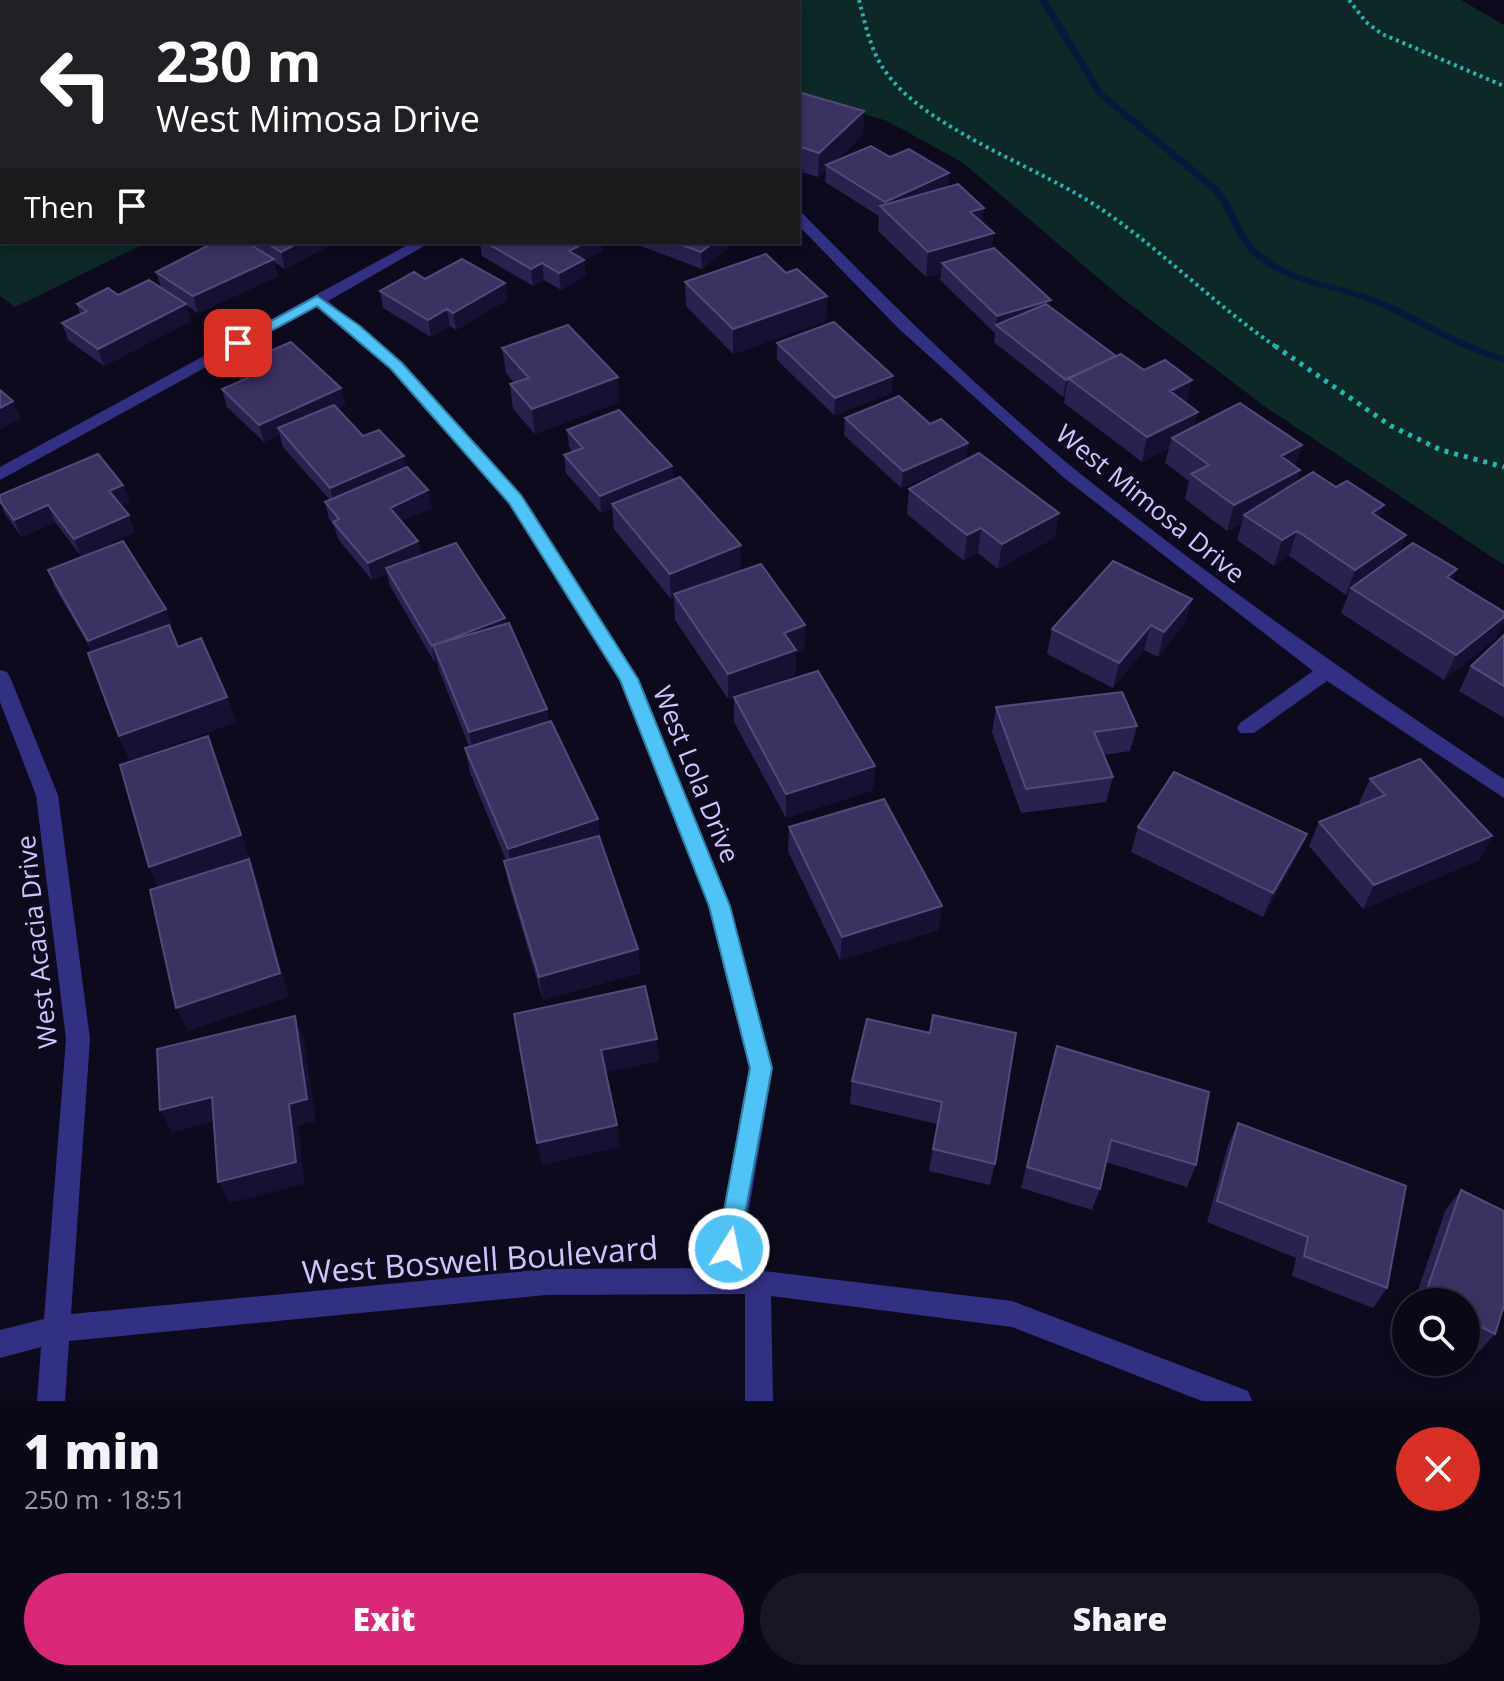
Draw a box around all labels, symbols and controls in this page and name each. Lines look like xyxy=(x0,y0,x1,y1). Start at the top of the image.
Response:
text: 230 m xyxy=(156,22,322,98)
icon: left xyxy=(24,32,128,136)
text: West Mimosa Drive xyxy=(156,94,480,143)
icon: arrive xyxy=(110,184,154,228)
text: Then xyxy=(24,186,94,227)
pin xyxy=(204,309,272,377)
icon: arrive xyxy=(216,321,260,365)
street label: West Mimosa Drive xyxy=(1049,415,1253,591)
street label: West Lola Drive xyxy=(645,680,749,868)
street label: West Acacia Drive xyxy=(7,834,65,1050)
position arrow xyxy=(687,1207,771,1291)
street label: West Boswell Boulevard xyxy=(300,1225,660,1293)
map controls xyxy=(1392,1288,1480,1376)
button: search xyxy=(1392,1288,1480,1376)
text: 1 min xyxy=(24,1418,160,1483)
button: close xyxy=(1396,1427,1480,1511)
text: 250 m · 18:51 xyxy=(24,1481,186,1517)
button: Exit xyxy=(24,1573,744,1665)
button: Share xyxy=(760,1573,1480,1665)

